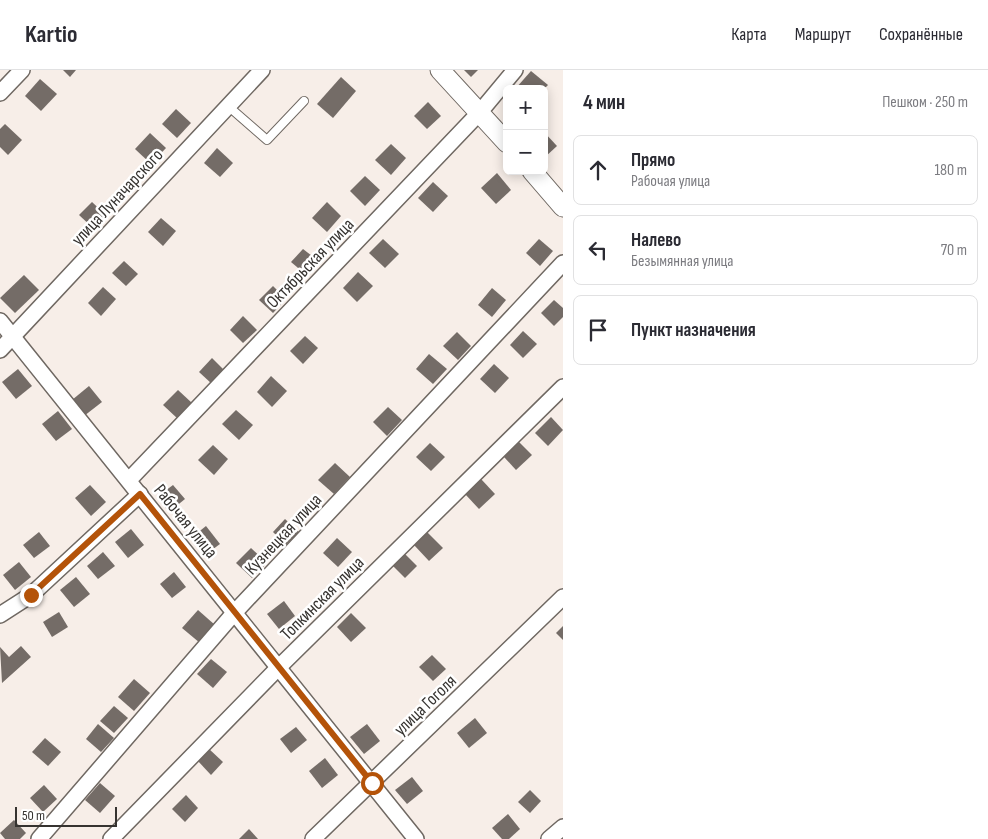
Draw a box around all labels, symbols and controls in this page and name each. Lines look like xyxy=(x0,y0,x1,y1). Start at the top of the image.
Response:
text: Kartio xyxy=(25,20,77,49)
text: Карта xyxy=(731,24,767,45)
text: Маршрут xyxy=(795,24,851,45)
text: Сохранённые xyxy=(879,24,963,45)
map controls xyxy=(503,85,548,175)
button: + xyxy=(503,85,548,130)
text: 4 мин xyxy=(583,90,625,115)
text: Пешком · 250 m xyxy=(882,93,968,112)
button: − xyxy=(503,130,548,175)
street label: улица Луначарского xyxy=(67,145,167,250)
text: Прямо xyxy=(631,149,675,172)
icon: ahead xyxy=(584,156,612,184)
text: 180 m xyxy=(934,161,967,180)
text: Рабочая улица xyxy=(631,172,710,191)
street label: Октябрьская улица xyxy=(262,214,358,313)
text: Налево xyxy=(631,229,681,252)
icon: left xyxy=(584,236,612,264)
text: 70 m xyxy=(941,241,967,260)
text: Безымянная улица xyxy=(631,252,734,271)
icon: arrive xyxy=(584,316,612,344)
text: Пункт назначения xyxy=(631,319,756,342)
street label: Рабочая улица xyxy=(149,480,222,563)
street label: Кузнецкая улица xyxy=(241,489,326,579)
street label: Топкинская улица xyxy=(276,552,368,644)
route end xyxy=(20,584,43,607)
street label: улица Гоголя xyxy=(390,671,461,740)
route start xyxy=(361,772,384,795)
scale bar xyxy=(15,804,118,827)
text: 50 m xyxy=(22,807,45,824)

